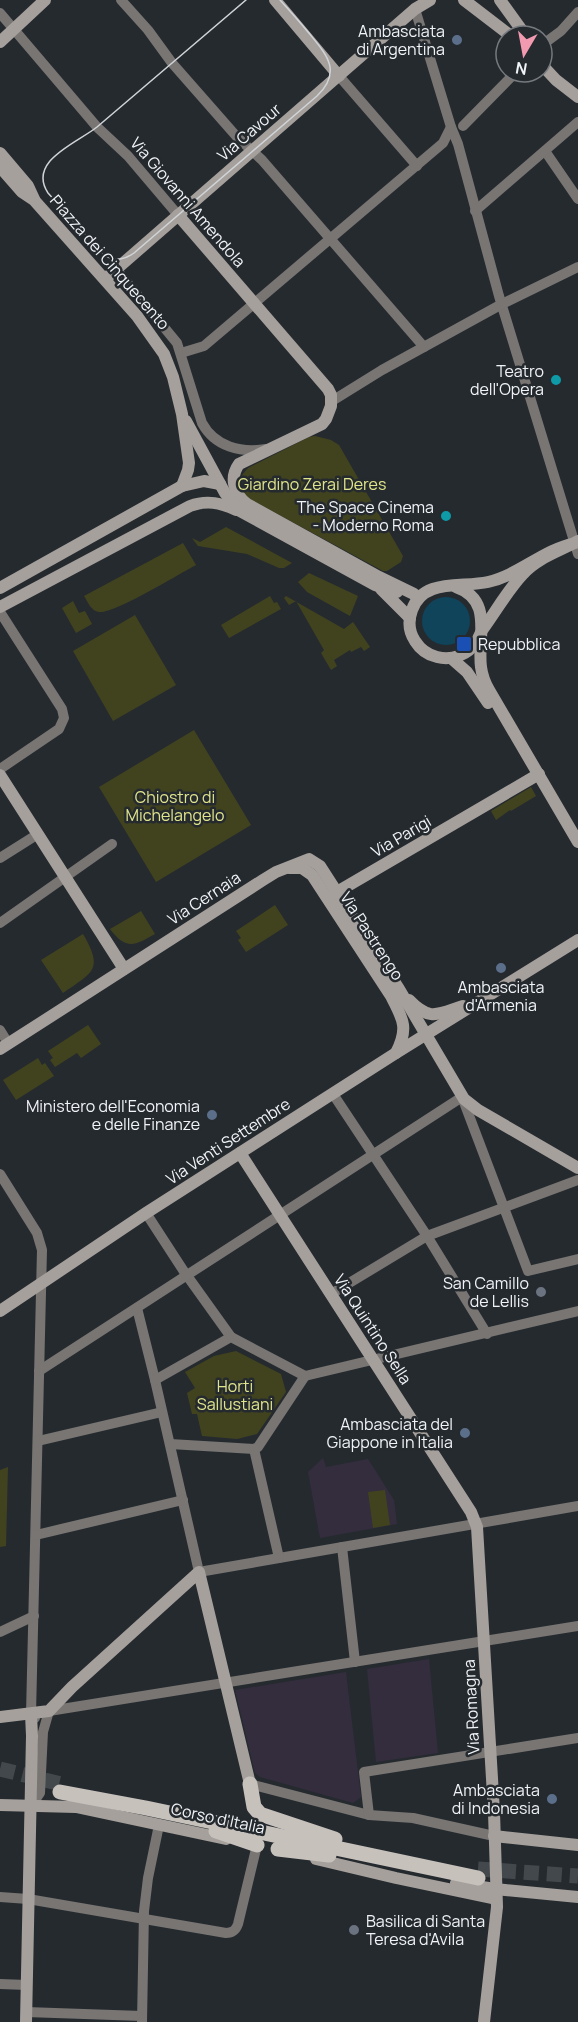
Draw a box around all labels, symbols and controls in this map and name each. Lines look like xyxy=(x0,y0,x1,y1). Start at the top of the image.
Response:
place label: Ambasciata di Argentina xyxy=(356,20,445,60)
north arrow xyxy=(494,24,554,84)
marker: Ambasciata di Argentina xyxy=(450,33,464,47)
text: N xyxy=(514,57,529,81)
street label: Via Cavour xyxy=(212,98,286,166)
street label: Via Giovanni Amendola xyxy=(125,132,251,272)
street label: Piazza dei Cinquecento xyxy=(45,190,175,334)
place label: Teatro dell'Opera xyxy=(470,360,544,400)
marker: Teatro dell'Opera xyxy=(549,373,563,387)
park label: Giardino Zerai Deres xyxy=(238,473,386,495)
place label: The Space Cinema - Moderno Roma xyxy=(297,496,434,536)
marker: The Space Cinema - Moderno Roma xyxy=(439,509,453,523)
place label: Repubblica xyxy=(478,633,560,655)
marker: Repubblica xyxy=(455,635,473,653)
park label: Chiostro di Michelangelo xyxy=(125,786,225,826)
street label: Via Parigi xyxy=(367,810,435,862)
street label: Via Cernaia xyxy=(163,866,245,930)
street label: Via Pastrengo xyxy=(335,888,409,984)
marker: Ambasciata d'Armenia xyxy=(494,961,508,975)
place label: Ambasciata d'Armenia xyxy=(458,976,545,1016)
street label: Via Venti Settembre xyxy=(162,1093,294,1189)
place label: Ministero dell'Economia e delle Finanze xyxy=(26,1095,200,1135)
marker: Ministero dell'Economia e delle Finanze xyxy=(205,1108,219,1122)
street label: Via Quintino Sella xyxy=(329,1270,417,1388)
place label: San Camillo de Lellis xyxy=(443,1272,529,1312)
marker: San Camillo de Lellis xyxy=(534,1285,548,1299)
park label: Horti Sallustiani xyxy=(197,1375,273,1415)
place label: Ambasciata del Giappone in Italia xyxy=(327,1413,453,1453)
marker: Ambasciata del Giappone in Italia xyxy=(458,1426,472,1440)
street label: Via Romagna xyxy=(458,1659,484,1755)
place label: Ambasciata di Indonesia xyxy=(452,1779,540,1819)
marker: Ambasciata di Indonesia xyxy=(545,1792,559,1806)
street label: Corso d'Italia xyxy=(169,1797,267,1839)
place label: Basilica di Santa Teresa d'Avila xyxy=(366,1910,485,1950)
marker: Basilica di Santa Teresa d'Avila xyxy=(347,1923,361,1937)

